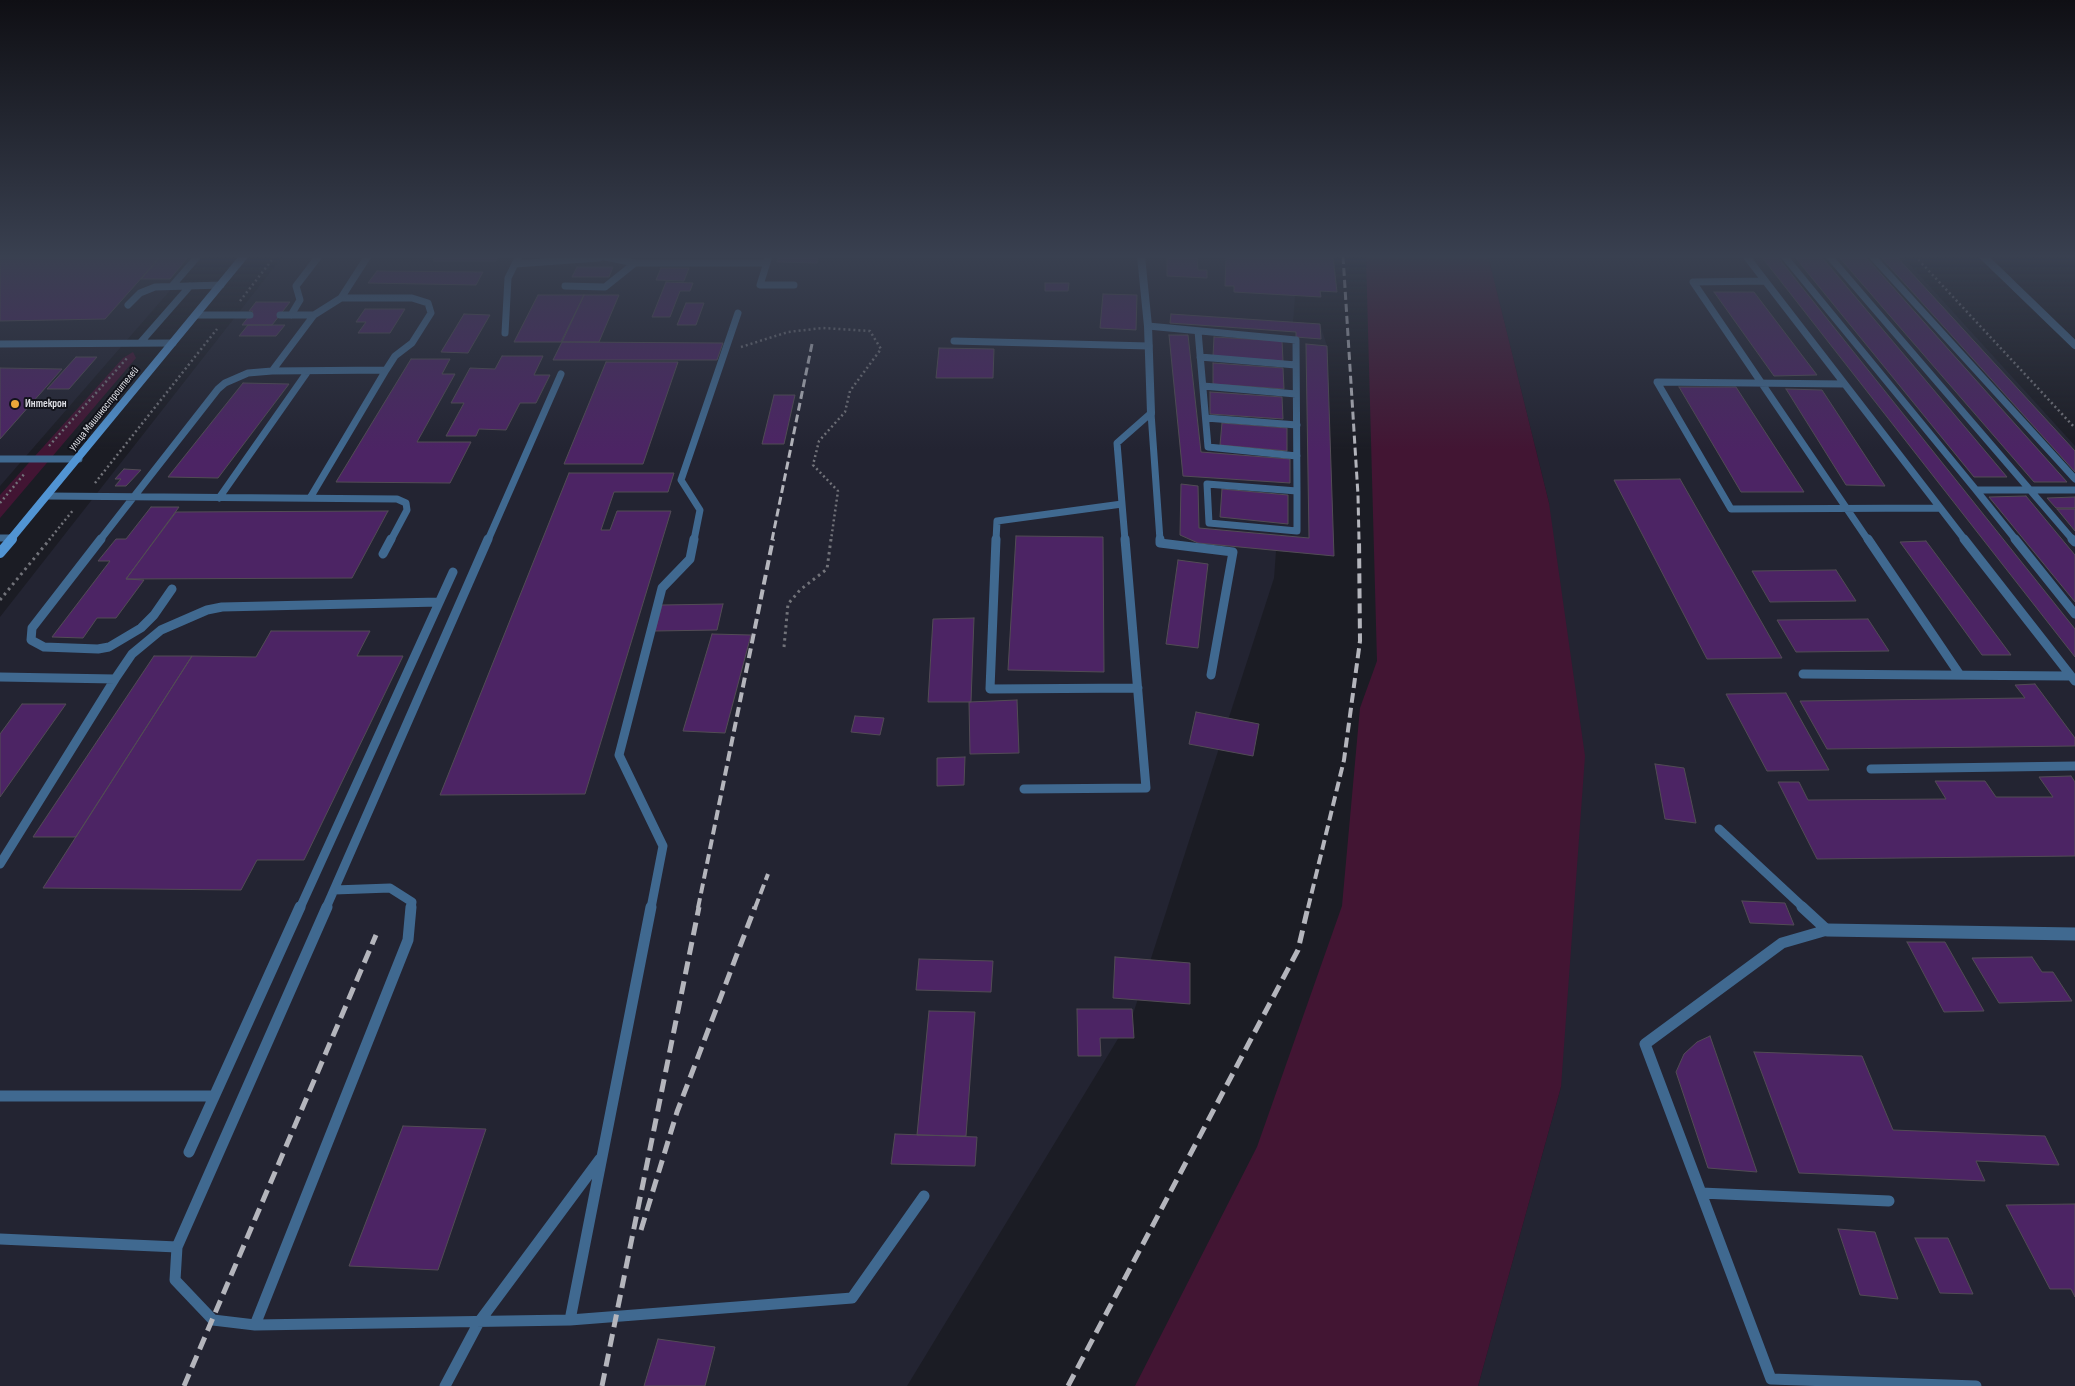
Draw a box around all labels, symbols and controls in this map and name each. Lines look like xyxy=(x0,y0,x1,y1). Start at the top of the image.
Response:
street label: улица Машиностроителей xyxy=(66,364,142,454)
place label: Интекрон xyxy=(25,397,67,411)
marker: Интекрон xyxy=(9,398,21,410)

